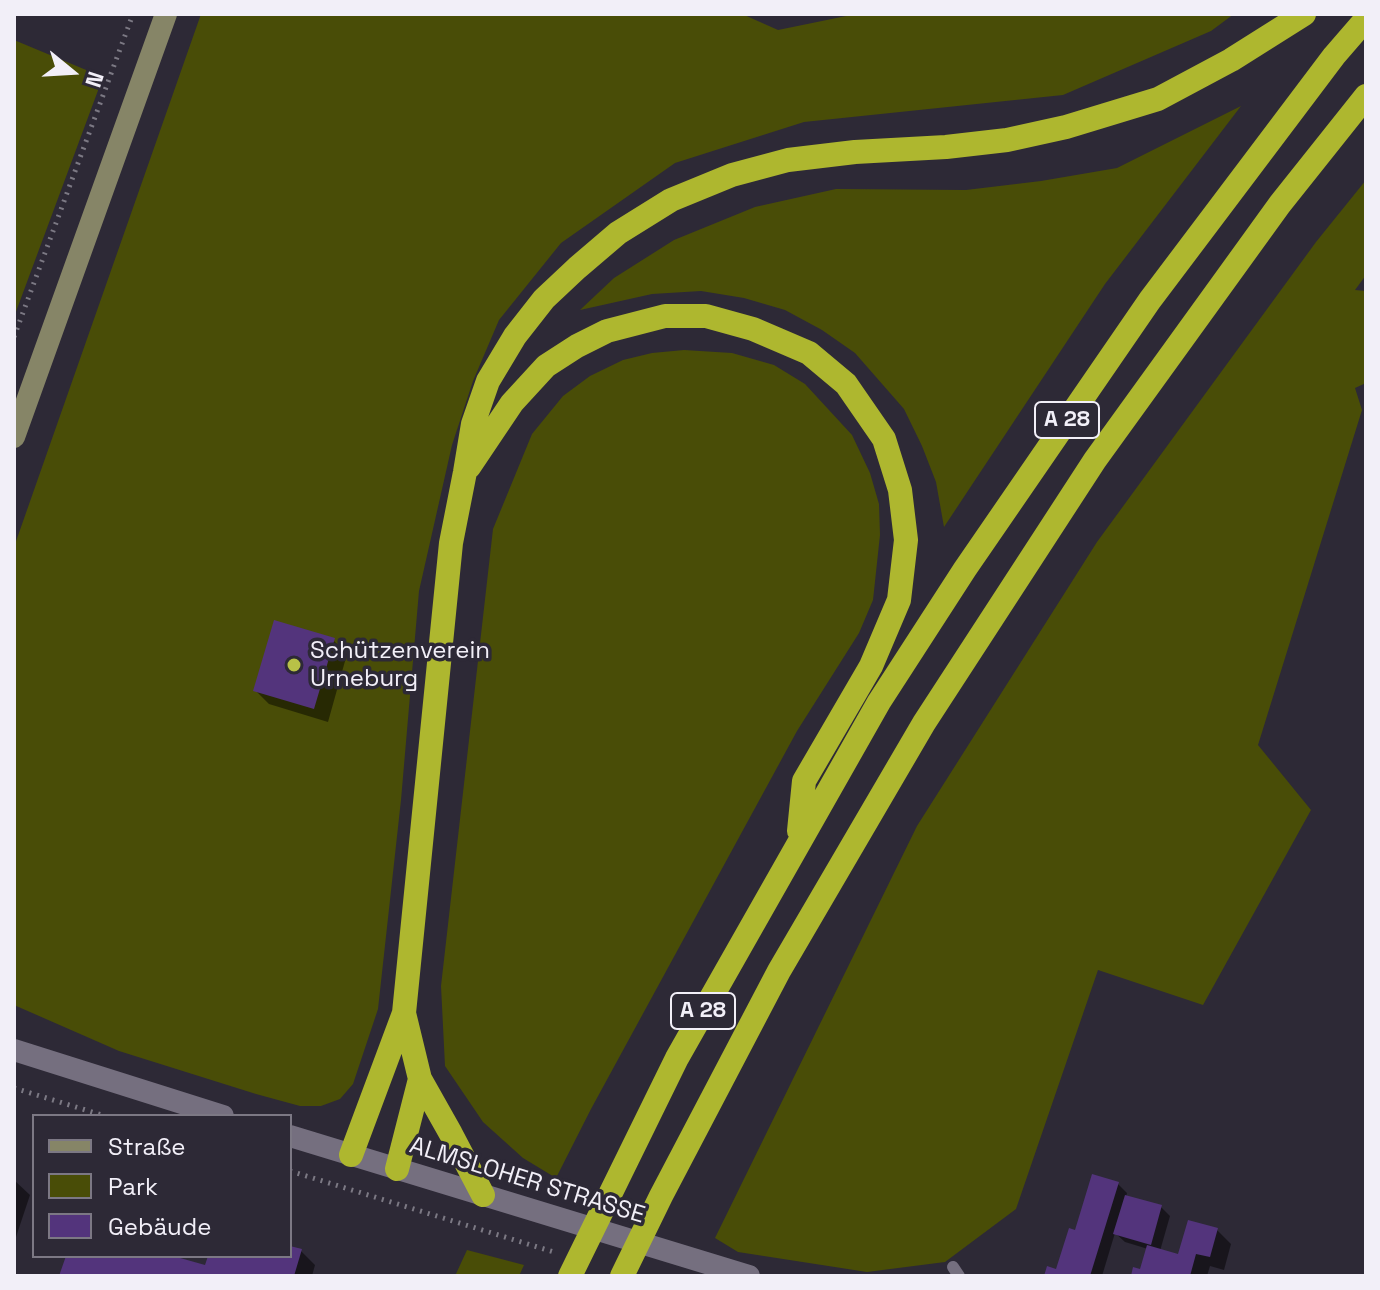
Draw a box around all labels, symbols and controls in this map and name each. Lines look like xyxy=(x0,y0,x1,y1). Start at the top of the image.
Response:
north arrow xyxy=(32,32,112,112)
text: N xyxy=(79,68,110,91)
road number: A 28 xyxy=(1035,402,1099,438)
place label: Schützenverein Urneburg xyxy=(310,637,490,693)
marker: Schützenverein Urneburg xyxy=(285,656,303,674)
road number: A 28 xyxy=(671,993,735,1029)
legend xyxy=(32,1114,292,1258)
text: Straße xyxy=(108,1131,185,1162)
street label: ALMSLOHER STRASSE xyxy=(406,1132,648,1230)
text: Park xyxy=(108,1171,158,1202)
text: Gebäude xyxy=(108,1211,211,1242)

